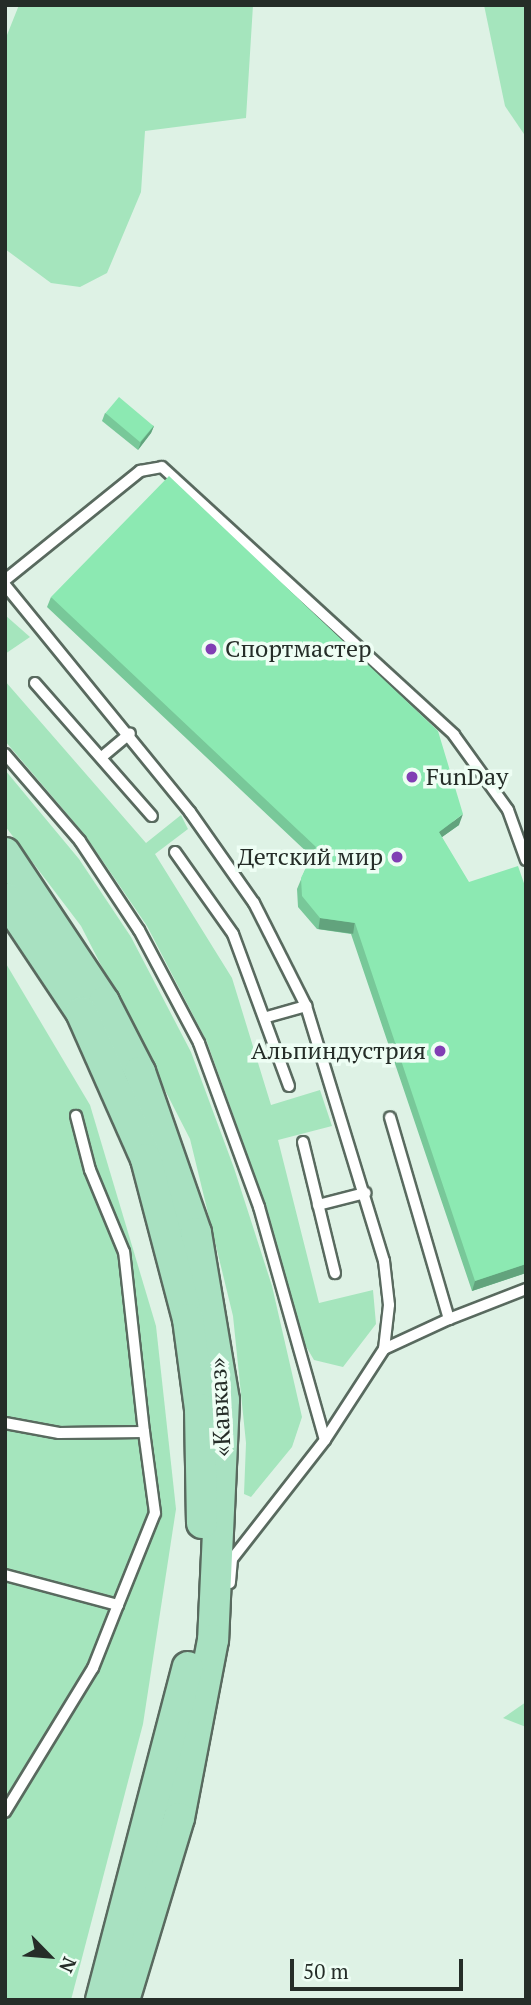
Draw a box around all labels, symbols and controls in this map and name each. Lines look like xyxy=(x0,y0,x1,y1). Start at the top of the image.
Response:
place label: Спортмастер xyxy=(225,635,372,663)
marker: Спортмастер xyxy=(203,641,219,657)
place label: FunDay xyxy=(426,763,508,791)
marker: FunDay xyxy=(404,769,420,785)
place label: Детский мир xyxy=(238,843,383,871)
marker: Детский мир xyxy=(389,849,405,865)
place label: Альпиндустрия xyxy=(251,1037,426,1065)
marker: Альпиндустрия xyxy=(432,1043,448,1059)
street label: «Кавказ» xyxy=(203,1357,237,1457)
north arrow xyxy=(14,1921,84,1991)
scale bar xyxy=(293,1946,466,1990)
text: N xyxy=(54,1953,83,1977)
text: 50 m xyxy=(303,1957,349,1985)

